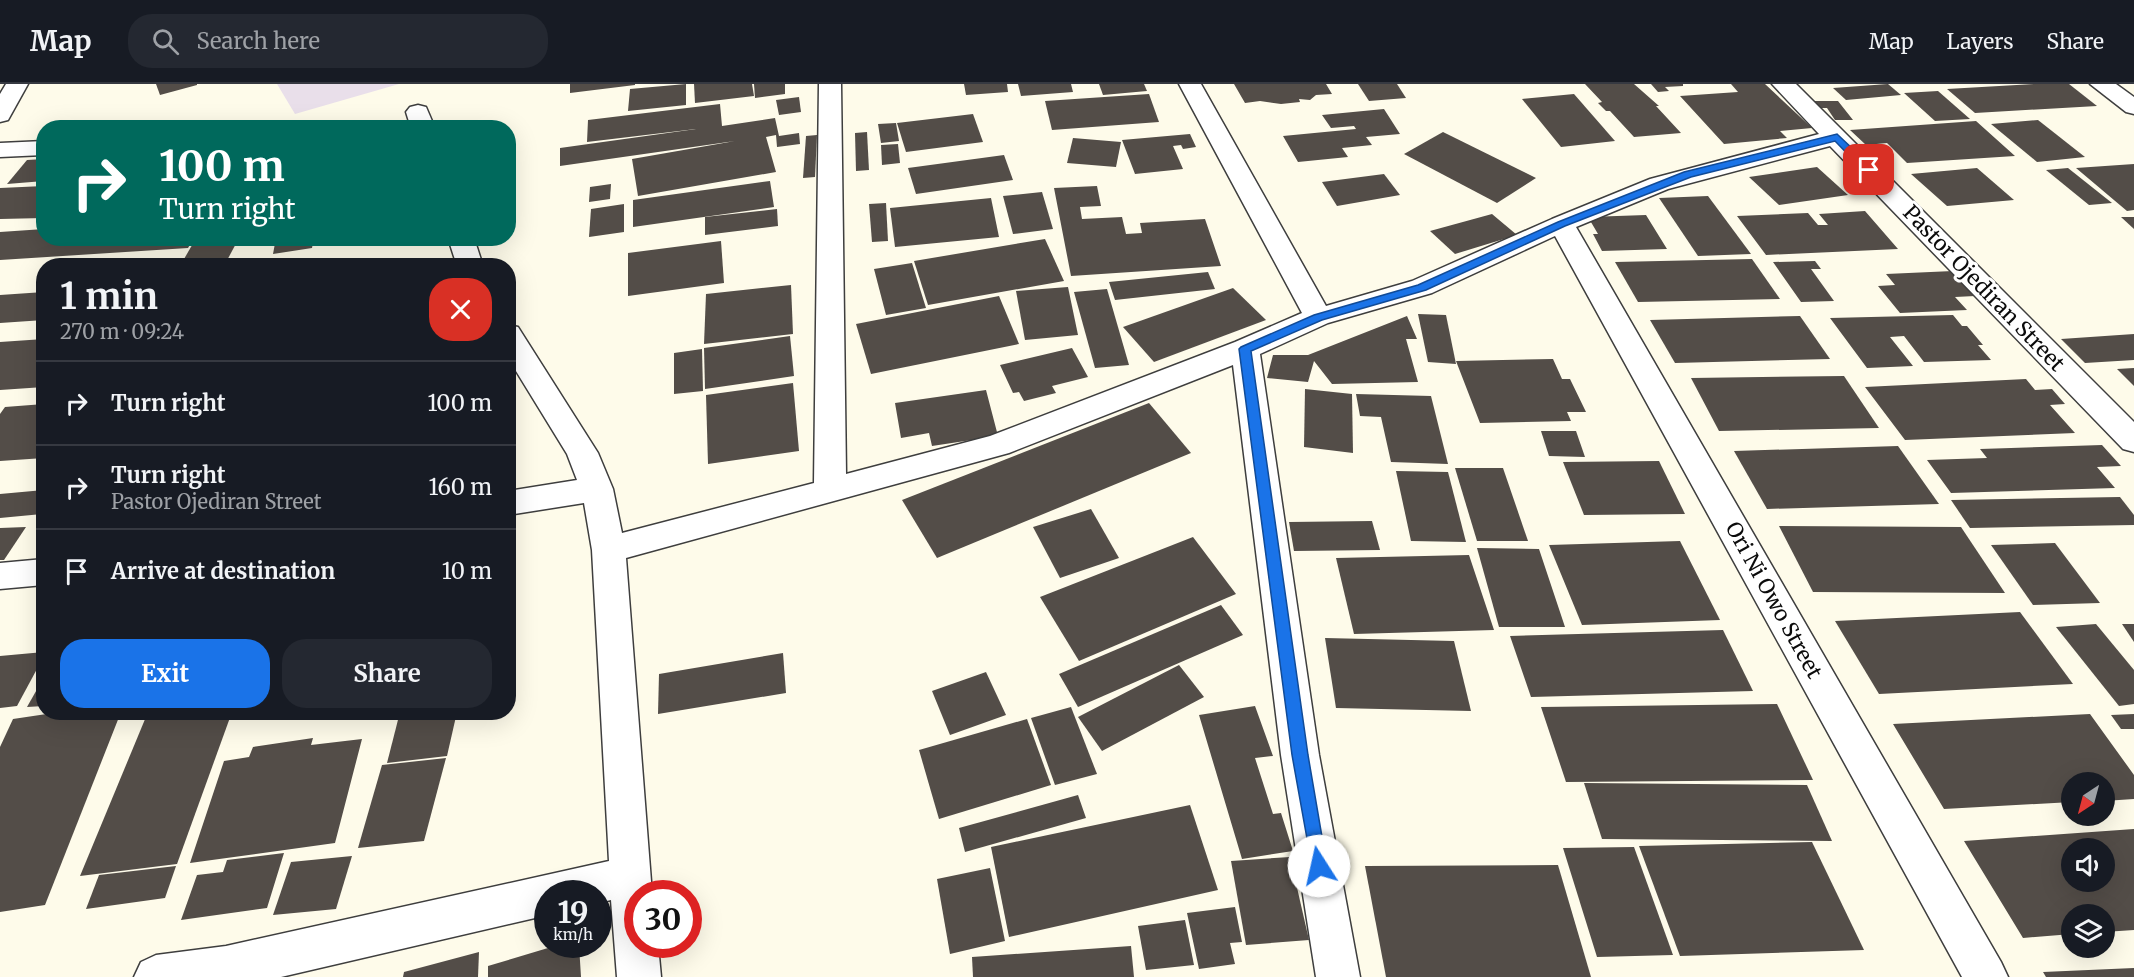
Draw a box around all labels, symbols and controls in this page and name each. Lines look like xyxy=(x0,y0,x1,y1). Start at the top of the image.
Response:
search box xyxy=(128,14,548,68)
text: Map xyxy=(30,23,92,59)
icon: search xyxy=(149,25,182,58)
text: Search here xyxy=(197,27,320,55)
text: Map xyxy=(1869,28,1914,55)
text: Layers xyxy=(1947,28,2014,55)
text: Share xyxy=(2047,28,2104,55)
text: 100 m xyxy=(159,140,285,192)
icon: right xyxy=(60,144,138,222)
pin xyxy=(1843,144,1894,195)
icon: arrive xyxy=(1852,153,1885,186)
text: Turn right xyxy=(159,192,296,226)
street label: Pastor Ojediran Street xyxy=(1897,199,2071,377)
text: 1 min xyxy=(60,274,158,319)
button: close xyxy=(429,278,492,341)
text: 270 m · 09:24 xyxy=(60,319,184,344)
icon: right xyxy=(60,387,93,420)
text: Turn right xyxy=(111,389,225,417)
text: 100 m xyxy=(427,389,492,417)
text: Turn right xyxy=(111,461,225,489)
icon: right xyxy=(60,471,93,504)
text: 160 m xyxy=(428,473,492,501)
text: Pastor Ojediran Street xyxy=(111,489,322,514)
street label: Ori Ni Owo Street xyxy=(1720,517,1828,683)
icon: arrive xyxy=(60,555,93,588)
text: Arrive at destination xyxy=(111,557,335,585)
text: 10 m xyxy=(442,557,492,585)
button: Exit xyxy=(60,639,270,708)
button: Share xyxy=(282,639,492,708)
north arrow xyxy=(2061,772,2115,826)
map controls xyxy=(2061,772,2115,958)
position arrow xyxy=(1287,834,1351,898)
button: sound xyxy=(2061,838,2115,892)
speed limit sign: 30 xyxy=(624,880,702,958)
text: 19 xyxy=(557,893,589,931)
button: layers xyxy=(2061,904,2115,958)
text: km/h xyxy=(553,925,593,944)

